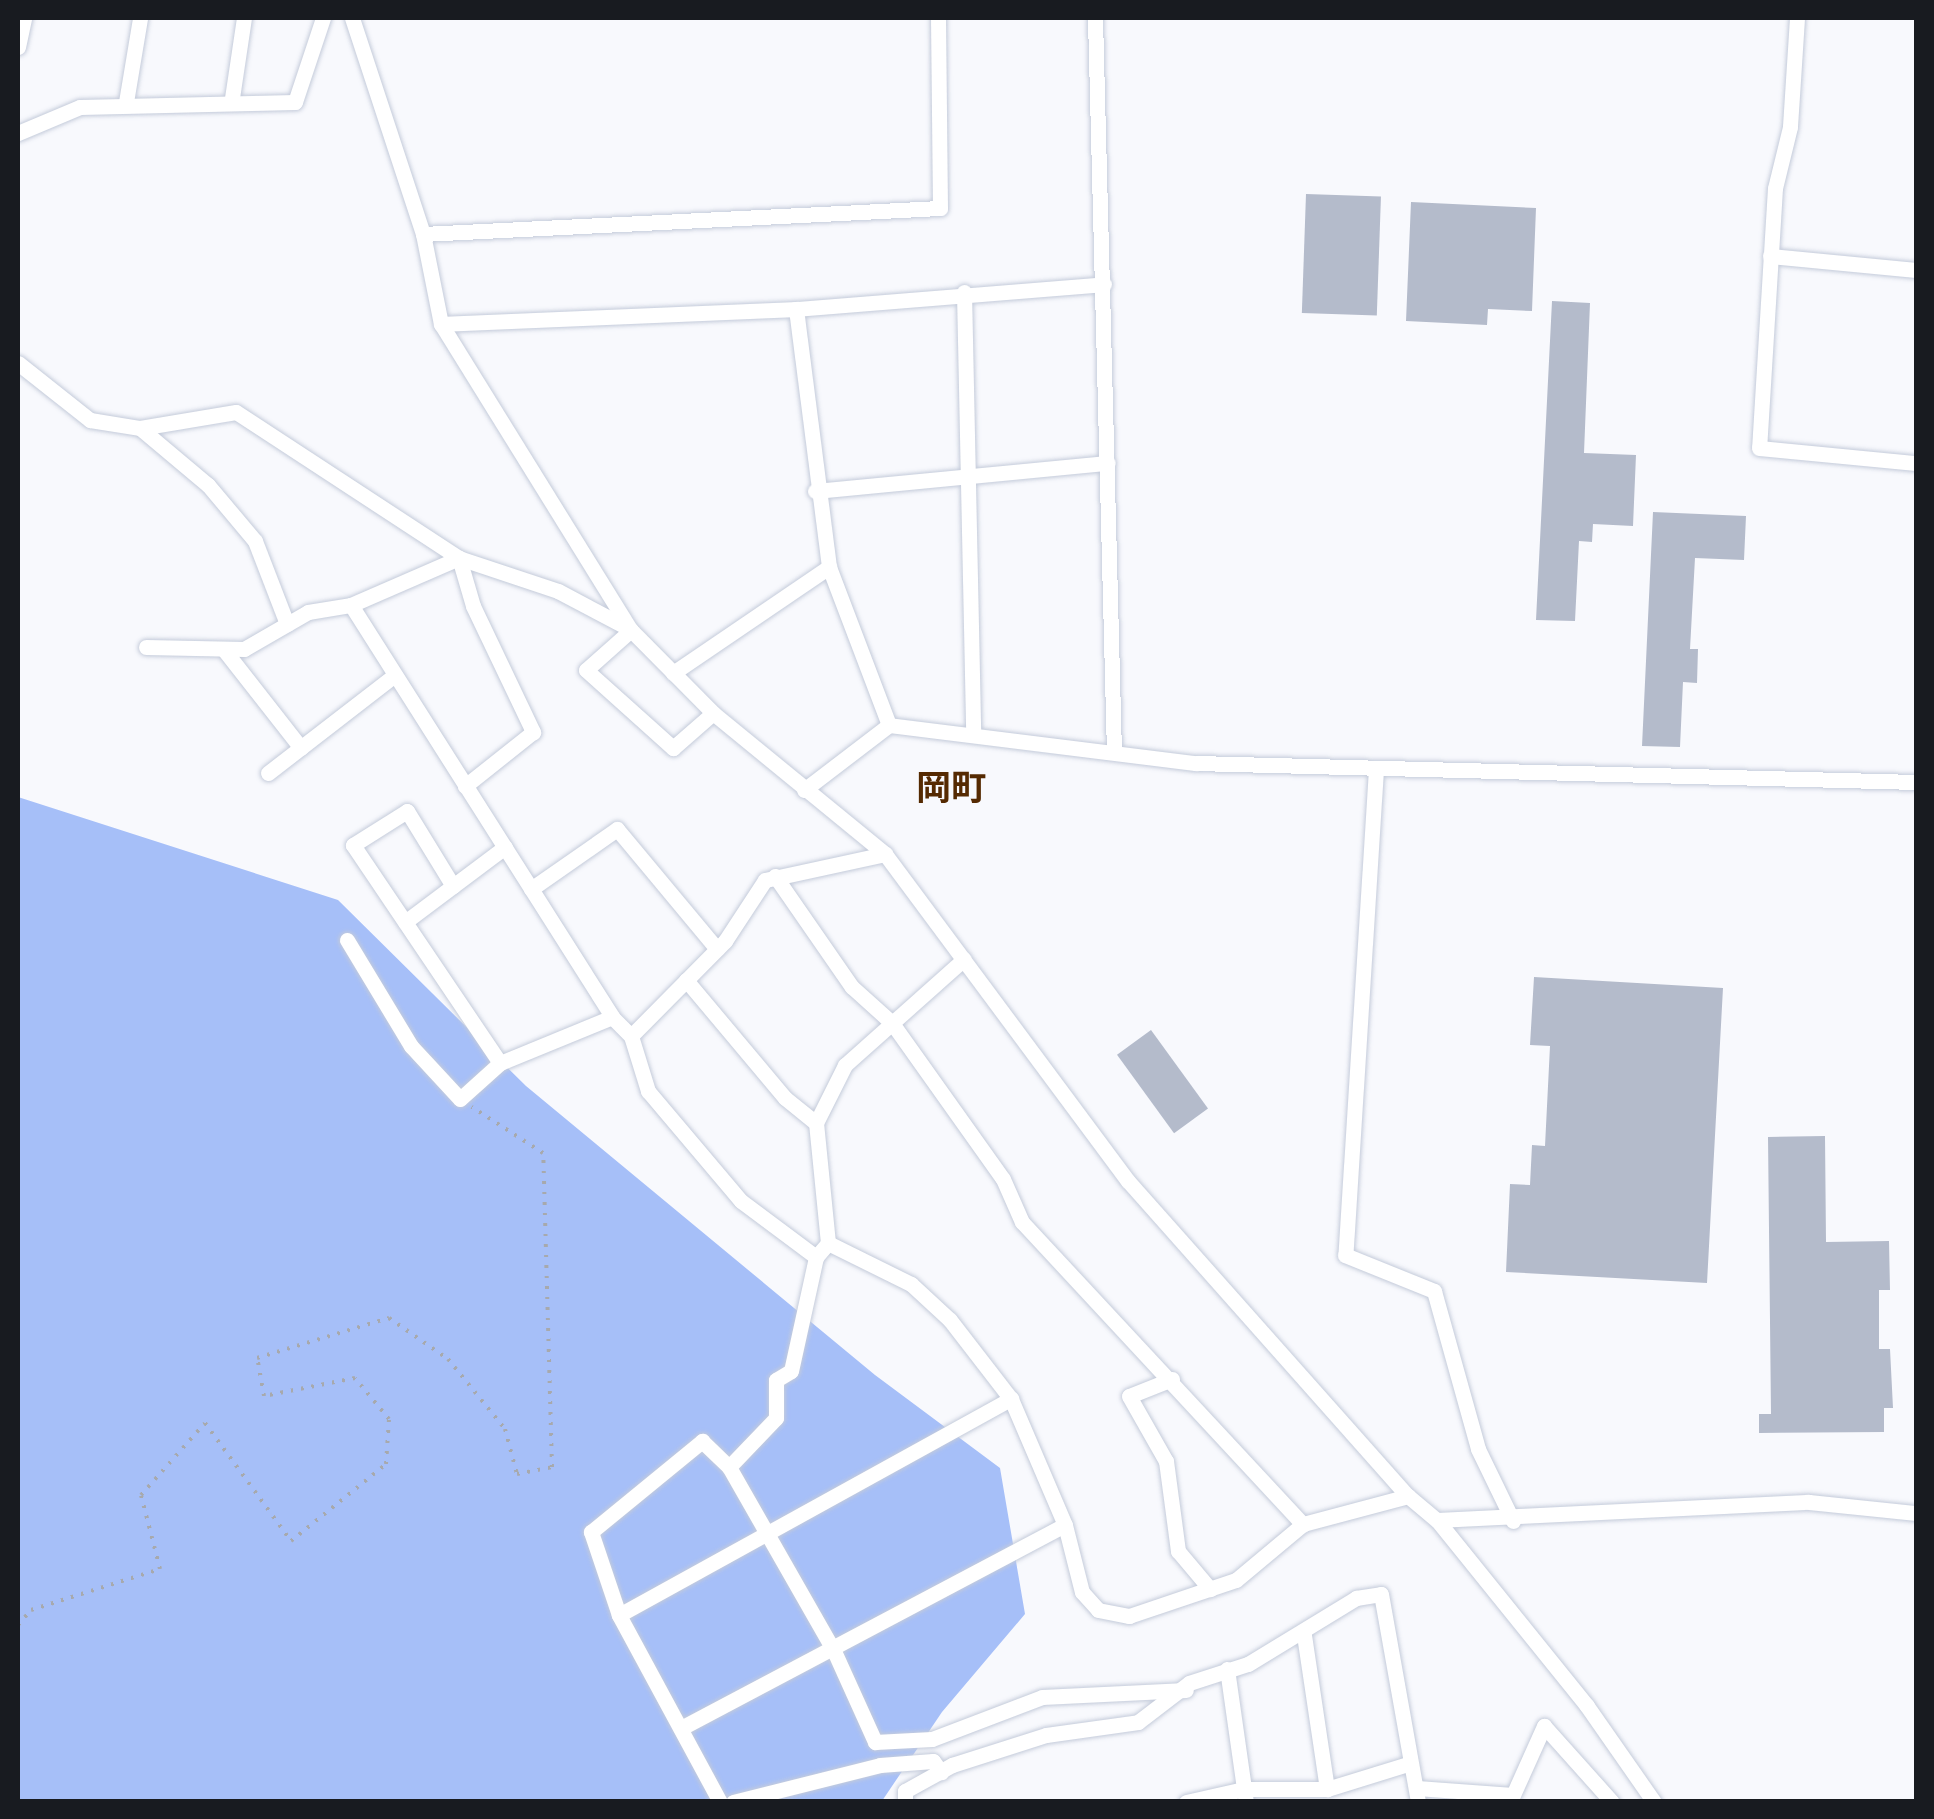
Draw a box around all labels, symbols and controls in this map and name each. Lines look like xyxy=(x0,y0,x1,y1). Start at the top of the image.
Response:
district label: 岡町 xyxy=(916,768,986,810)

